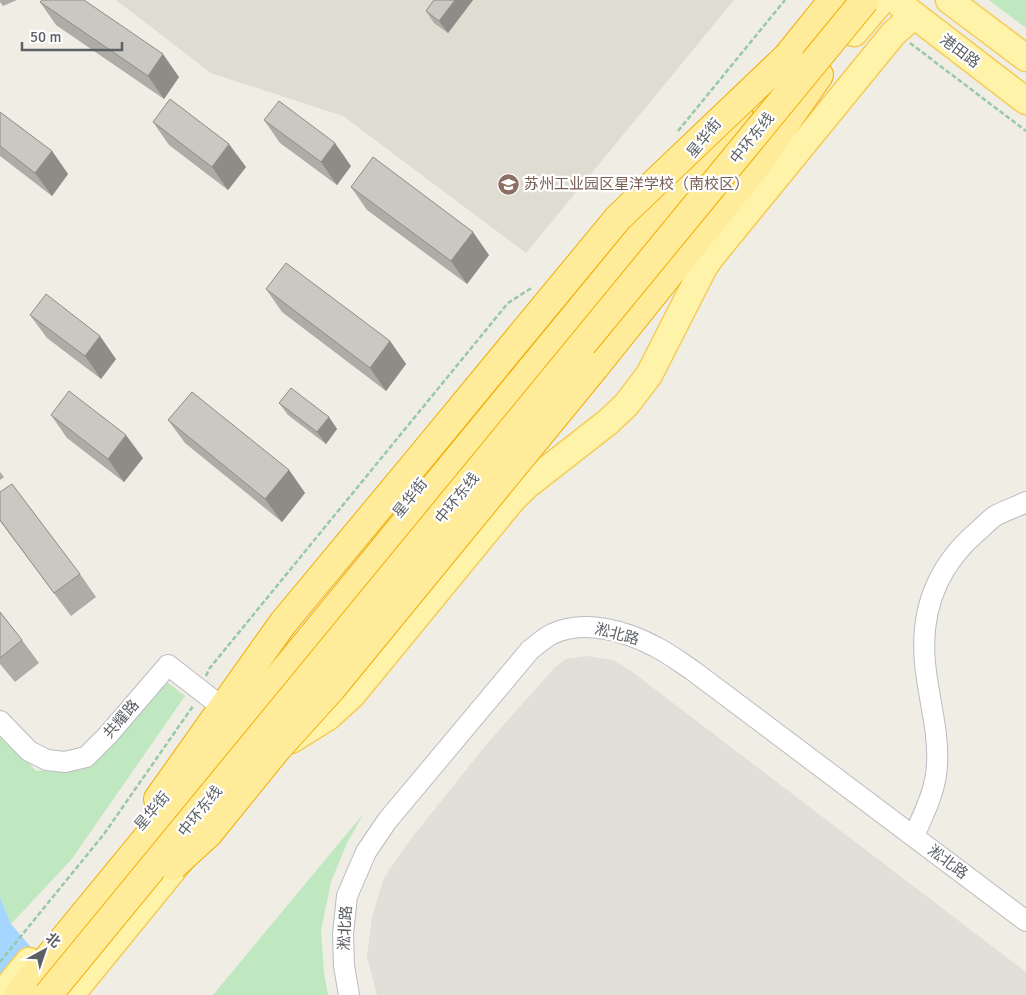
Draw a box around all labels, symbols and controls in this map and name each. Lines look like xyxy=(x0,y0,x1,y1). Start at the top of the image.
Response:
scale bar xyxy=(22,20,122,52)
text: 50 m xyxy=(30,28,61,46)
street label: 港田路 xyxy=(937,30,983,72)
street label: 中环东线 xyxy=(726,109,778,167)
street label: 星华街 xyxy=(683,115,725,161)
school or university icon: 苏州工业园区星洋学校（南校区） xyxy=(496,172,520,196)
place label: 苏州工业园区星洋学校（南校区） xyxy=(524,175,749,193)
street label: 中环东线 xyxy=(431,469,483,527)
street label: 星华街 xyxy=(389,475,431,521)
street label: 淞北路 xyxy=(593,619,641,649)
street label: 共耀路 xyxy=(99,696,143,742)
street label: 中环东线 xyxy=(174,782,226,840)
street label: 星华街 xyxy=(131,788,173,834)
street label: 淞北路 xyxy=(925,841,971,883)
street label: 淞北路 xyxy=(335,905,355,951)
north arrow xyxy=(20,925,70,975)
text: 北 xyxy=(42,929,64,951)

